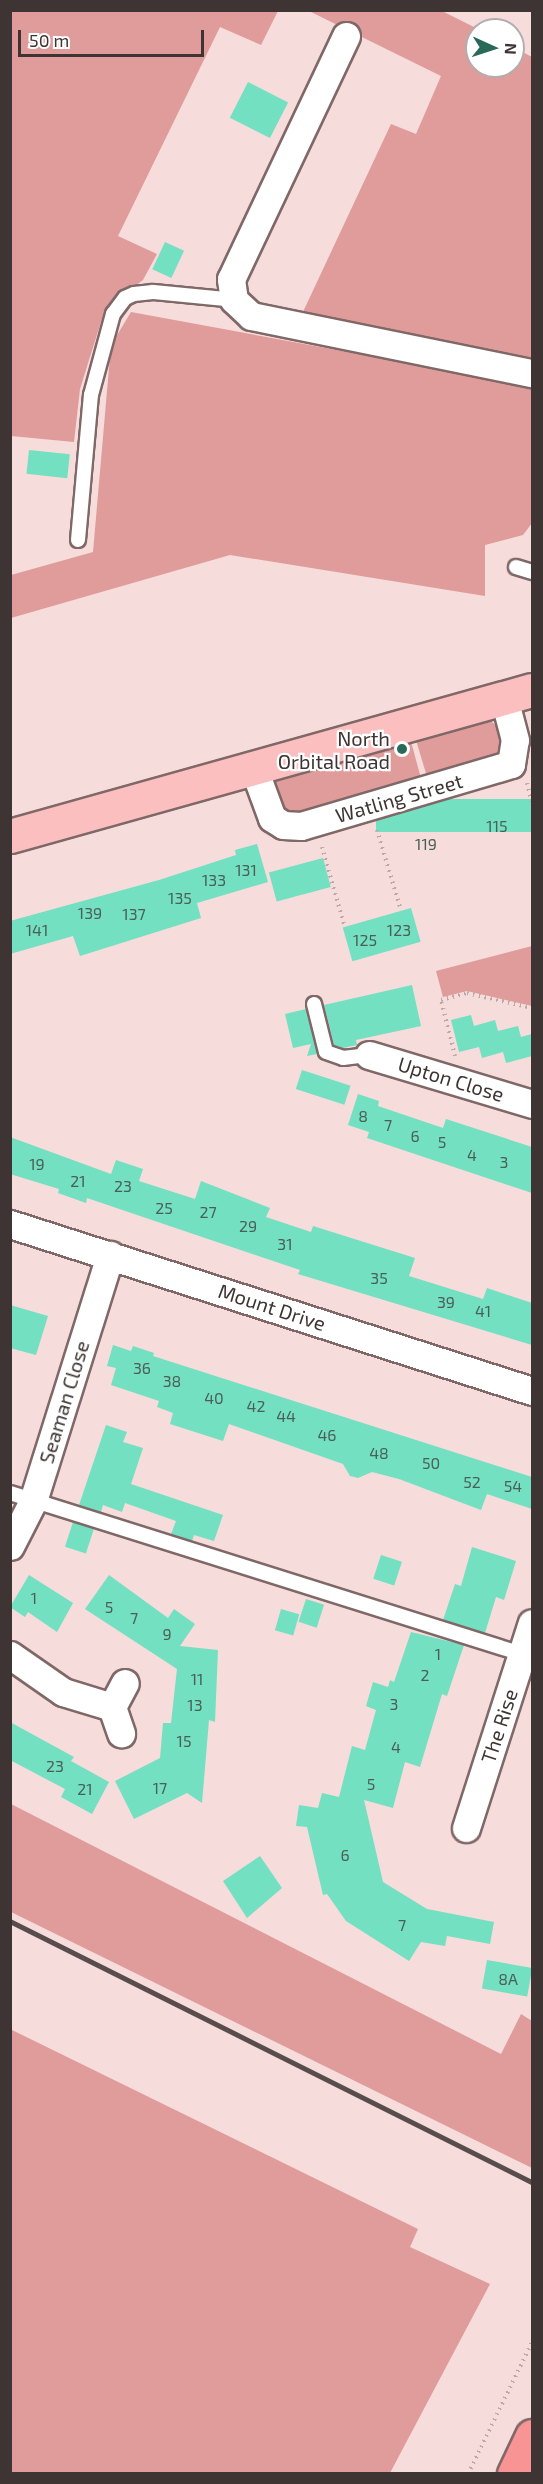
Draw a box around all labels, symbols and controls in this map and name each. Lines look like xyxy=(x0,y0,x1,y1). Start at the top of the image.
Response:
scale bar xyxy=(21,18,207,56)
north arrow xyxy=(465,18,525,78)
text: 50 m xyxy=(29,29,69,51)
text: N xyxy=(502,43,521,55)
place label: North Orbital Road xyxy=(277,726,390,773)
marker: North Orbital Road xyxy=(395,742,409,756)
street label: Watling Street xyxy=(333,768,465,828)
house number: 115 xyxy=(486,816,508,836)
house number: 119 xyxy=(415,834,437,854)
house number: 131 xyxy=(235,860,257,880)
house number: 133 xyxy=(202,870,226,890)
house number: 135 xyxy=(168,888,192,908)
house number: 139 xyxy=(78,903,102,923)
house number: 137 xyxy=(122,904,146,924)
house number: 141 xyxy=(26,920,48,940)
house number: 123 xyxy=(387,920,411,940)
house number: 125 xyxy=(353,930,377,950)
street label: Upton Close xyxy=(395,1052,507,1106)
house number: 8 xyxy=(358,1106,368,1126)
house number: 7 xyxy=(384,1115,392,1135)
house number: 6 xyxy=(410,1126,420,1146)
house number: 5 xyxy=(438,1132,446,1152)
house number: 4 xyxy=(467,1145,477,1165)
house number: 3 xyxy=(500,1152,508,1172)
house number: 19 xyxy=(29,1154,45,1174)
house number: 21 xyxy=(70,1171,86,1191)
house number: 23 xyxy=(114,1176,132,1196)
house number: 25 xyxy=(155,1198,173,1218)
house number: 27 xyxy=(199,1202,217,1222)
house number: 29 xyxy=(239,1216,257,1236)
house number: 31 xyxy=(277,1234,293,1254)
house number: 35 xyxy=(370,1268,388,1288)
street label: Mount Drive xyxy=(215,1278,329,1336)
house number: 39 xyxy=(437,1292,455,1312)
house number: 41 xyxy=(475,1301,491,1321)
street label: Seaman Close xyxy=(34,1338,94,1466)
house number: 36 xyxy=(133,1358,151,1378)
house number: 38 xyxy=(163,1371,181,1391)
house number: 40 xyxy=(204,1388,224,1408)
house number: 42 xyxy=(247,1396,265,1416)
house number: 44 xyxy=(276,1406,296,1426)
house number: 46 xyxy=(318,1425,336,1445)
house number: 48 xyxy=(369,1443,389,1463)
house number: 50 xyxy=(422,1453,440,1473)
house number: 52 xyxy=(463,1472,481,1492)
house number: 54 xyxy=(504,1476,522,1496)
house number: 1 xyxy=(31,1588,37,1608)
house number: 5 xyxy=(105,1597,113,1617)
house number: 7 xyxy=(130,1608,138,1628)
house number: 9 xyxy=(162,1624,172,1644)
house number: 1 xyxy=(435,1644,441,1664)
house number: 2 xyxy=(421,1665,429,1685)
house number: 11 xyxy=(191,1669,203,1689)
street label: The Rise xyxy=(476,1686,522,1766)
house number: 3 xyxy=(390,1694,398,1714)
house number: 13 xyxy=(187,1695,203,1715)
house number: 15 xyxy=(177,1731,191,1751)
house number: 4 xyxy=(391,1737,401,1757)
house number: 23 xyxy=(46,1756,64,1776)
house number: 5 xyxy=(367,1774,375,1794)
house number: 17 xyxy=(153,1778,167,1798)
house number: 21 xyxy=(77,1779,93,1799)
house number: 6 xyxy=(340,1845,350,1865)
house number: 7 xyxy=(398,1915,406,1935)
house number: 8A xyxy=(498,1969,518,1989)

